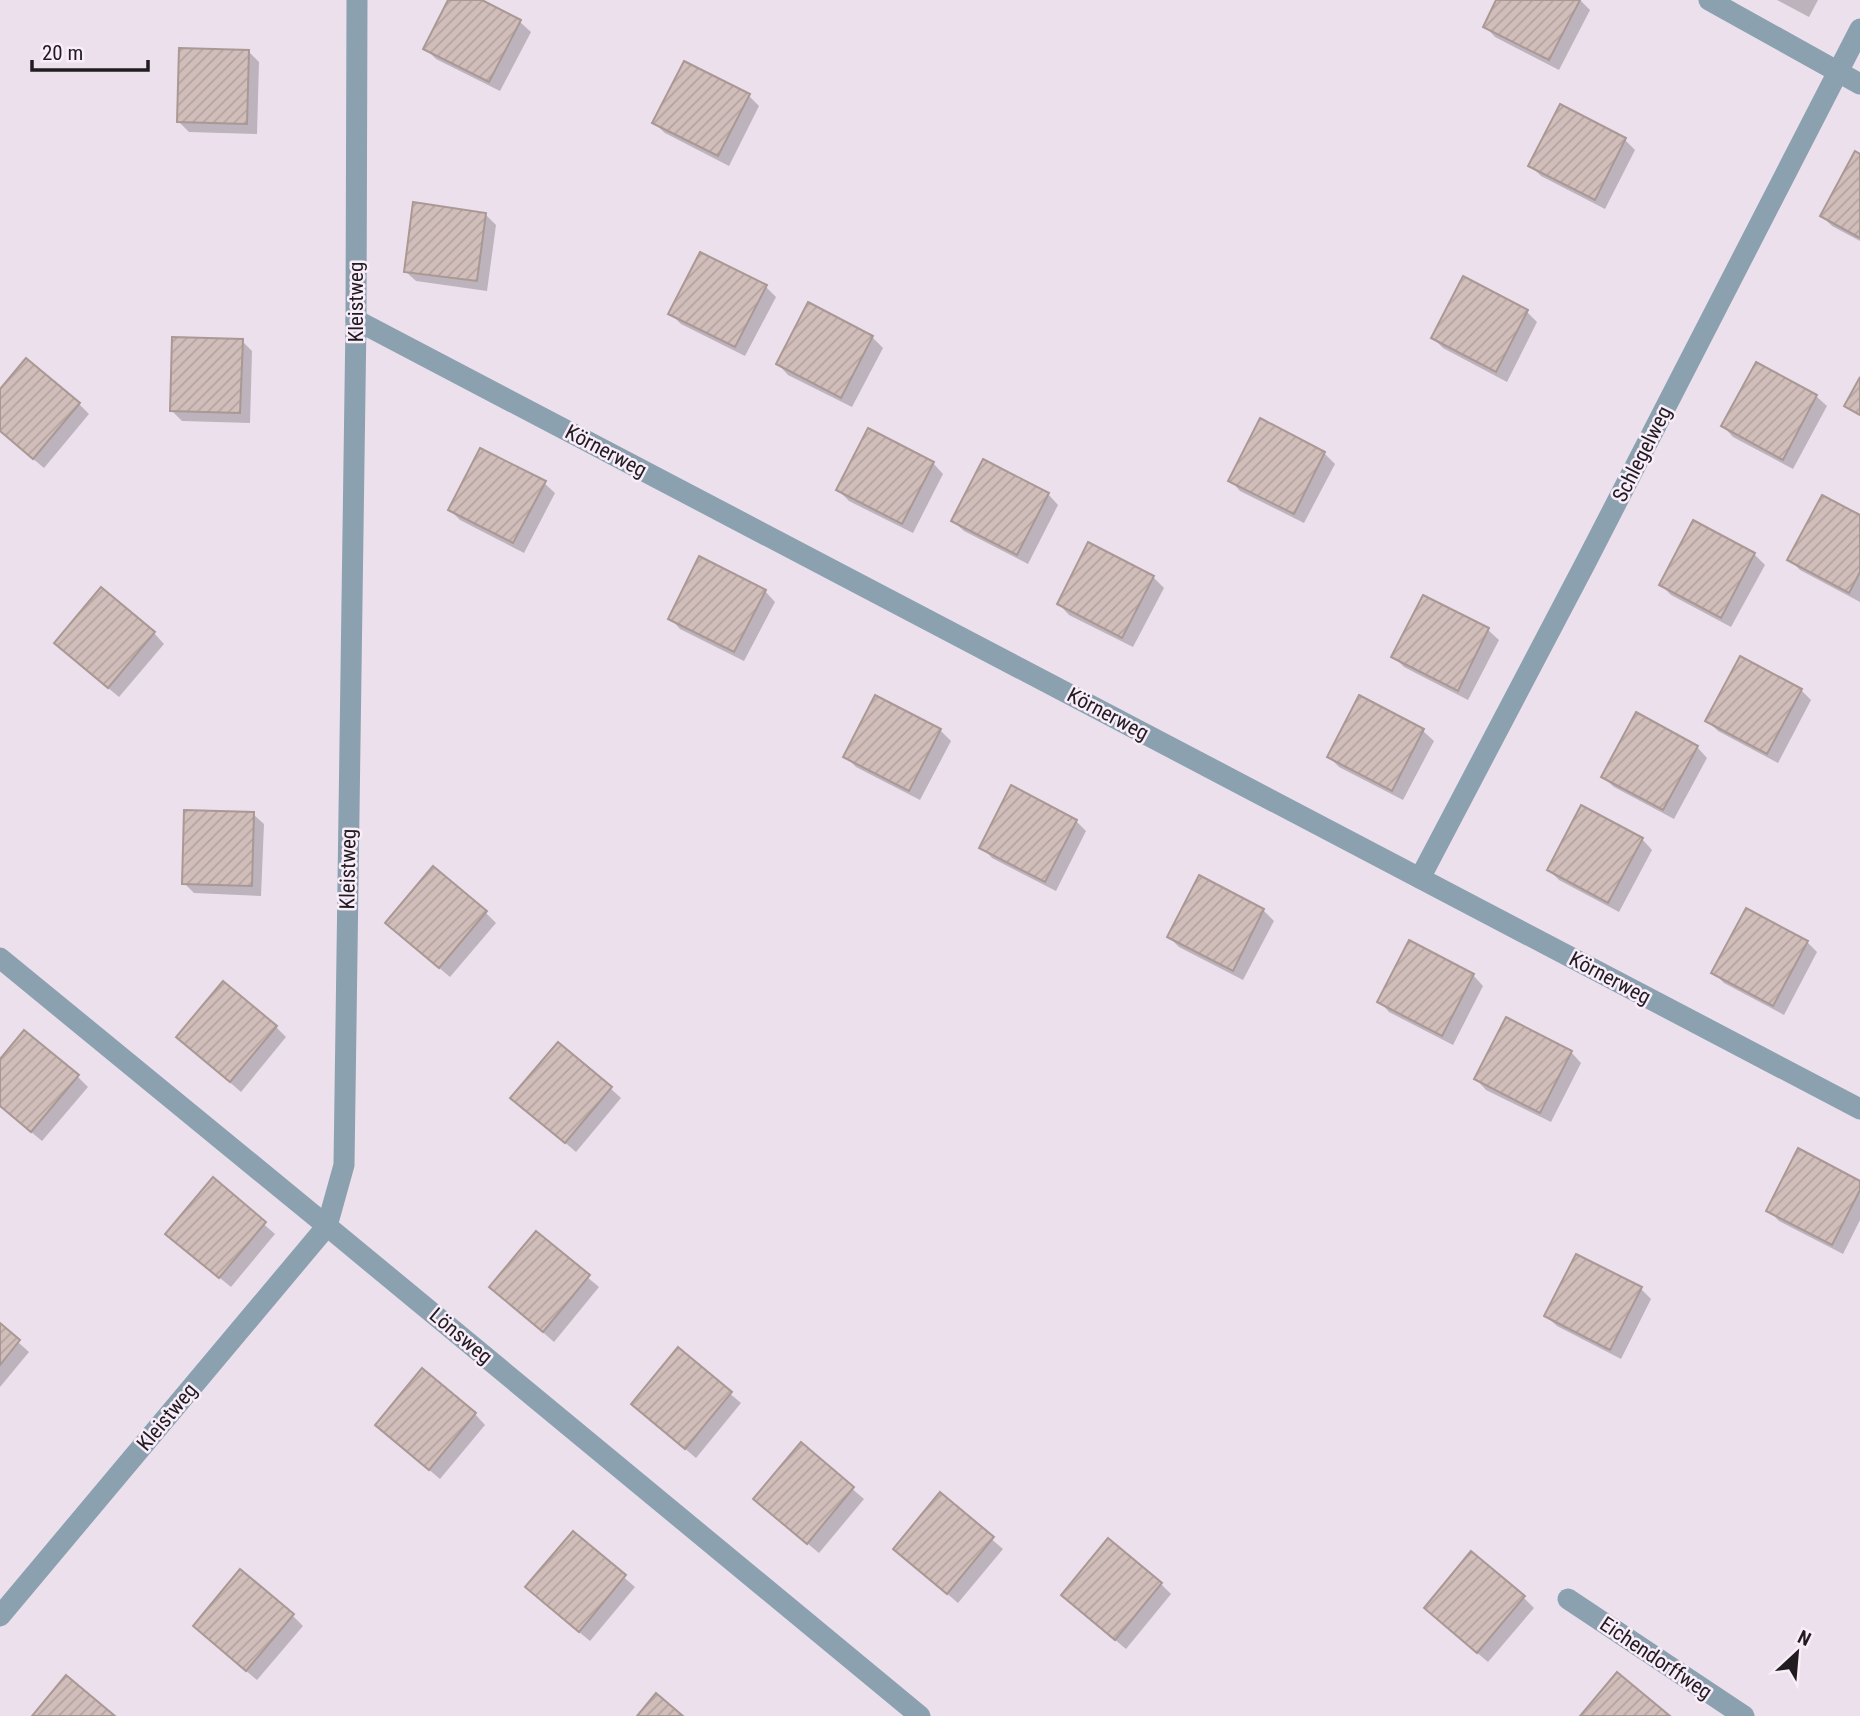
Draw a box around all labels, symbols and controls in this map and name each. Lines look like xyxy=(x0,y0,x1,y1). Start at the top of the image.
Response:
scale bar xyxy=(32,28,147,72)
text: 20 m xyxy=(42,41,83,65)
street label: Kleistweg xyxy=(344,262,368,342)
street label: Schlegelweg xyxy=(1608,402,1676,506)
street label: Körnerweg xyxy=(561,420,651,482)
street label: Körnerweg xyxy=(1063,683,1153,745)
street label: Kleistweg xyxy=(335,829,361,909)
street label: Körnerweg xyxy=(1565,947,1655,1009)
street label: Lönsweg xyxy=(425,1303,497,1369)
street label: Kleistweg xyxy=(132,1378,202,1456)
street label: Eichendorffweg xyxy=(1595,1612,1717,1704)
north arrow xyxy=(1762,1618,1832,1688)
text: N xyxy=(1794,1625,1815,1651)

